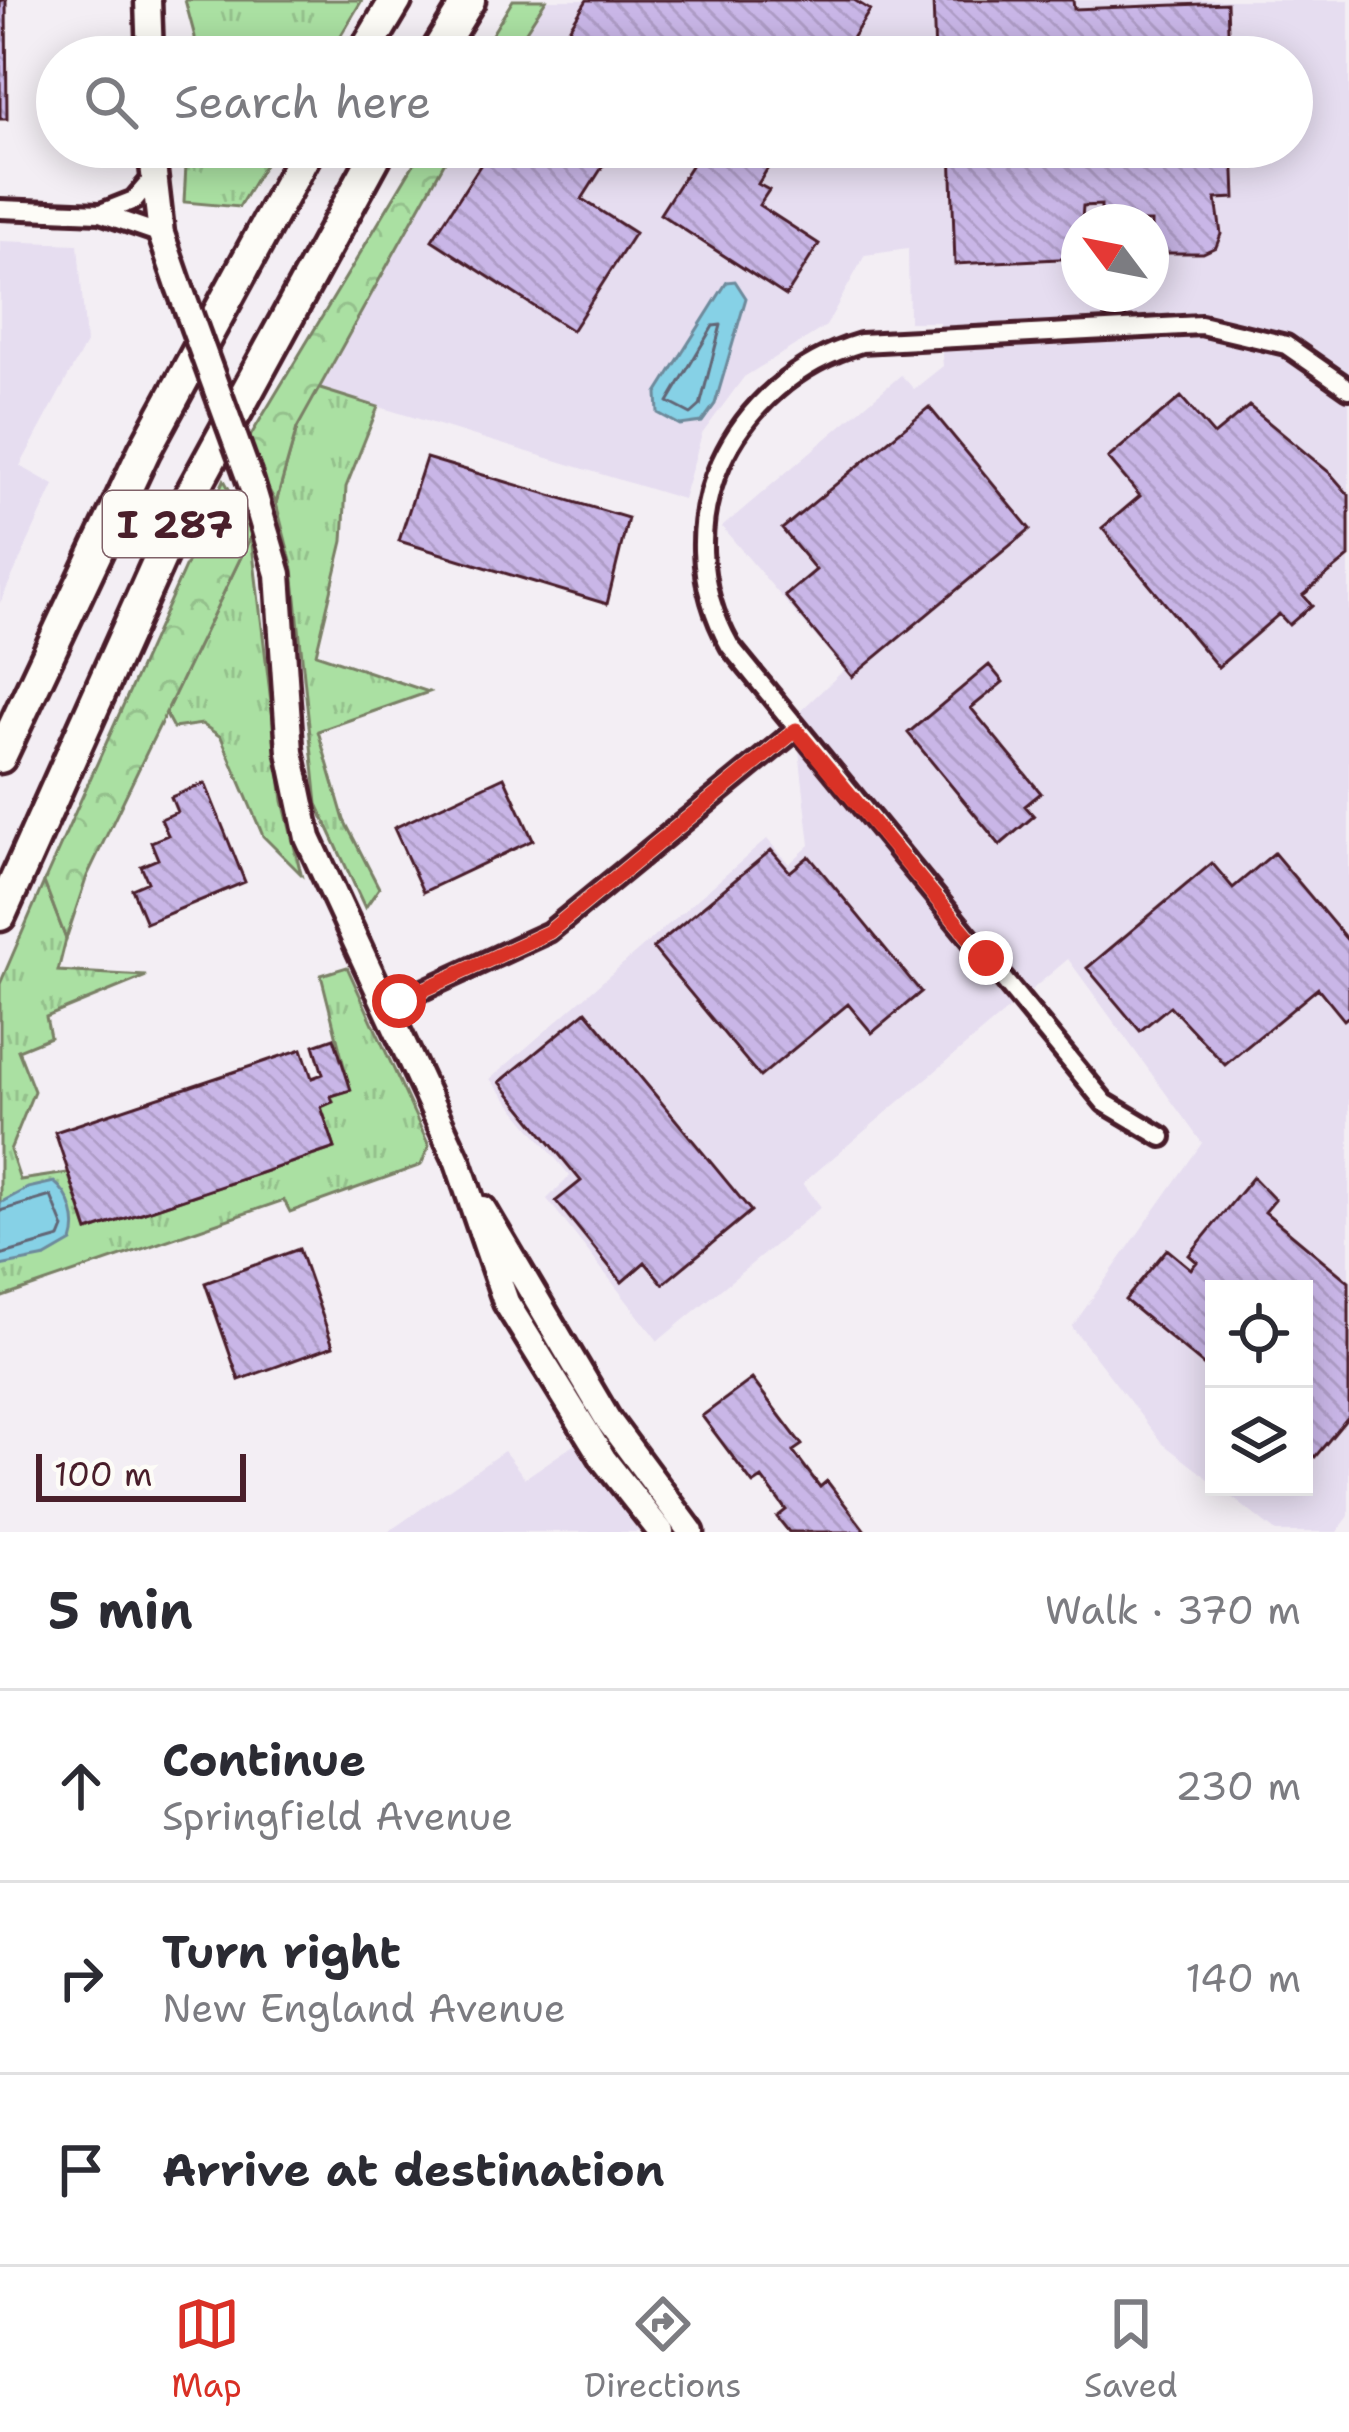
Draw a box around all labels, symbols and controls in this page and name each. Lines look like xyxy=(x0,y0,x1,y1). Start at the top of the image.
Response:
search box xyxy=(36,36,1313,168)
icon: search xyxy=(78,69,144,135)
text: Search here xyxy=(174,72,431,132)
north arrow xyxy=(1061,204,1169,312)
road number: I 287 xyxy=(103,491,247,557)
route end xyxy=(959,931,1013,985)
route start xyxy=(372,974,426,1028)
map controls xyxy=(1205,1280,1313,1496)
button: locate xyxy=(1205,1280,1313,1388)
button: layers xyxy=(1205,1388,1313,1496)
scale bar xyxy=(36,1448,246,1501)
text: 100 m xyxy=(54,1452,153,1497)
text: 5 min xyxy=(48,1576,193,1644)
text: Walk · 370 m xyxy=(1045,1584,1301,1636)
text: Continue xyxy=(162,1730,366,1790)
icon: ahead xyxy=(48,1753,114,1819)
text: 230 m xyxy=(1175,1760,1301,1812)
text: Springfield Avenue xyxy=(162,1790,513,1842)
text: Turn right xyxy=(162,1922,401,1982)
icon: right xyxy=(48,1945,114,2011)
text: 140 m xyxy=(1185,1952,1301,2004)
text: New England Avenue xyxy=(162,1982,566,2034)
icon: arrive xyxy=(48,2137,114,2203)
text: Arrive at destination xyxy=(162,2140,665,2200)
tab: Map xyxy=(171,2291,242,2408)
tab: Directions xyxy=(584,2291,742,2408)
tab: Saved xyxy=(1084,2291,1178,2408)

